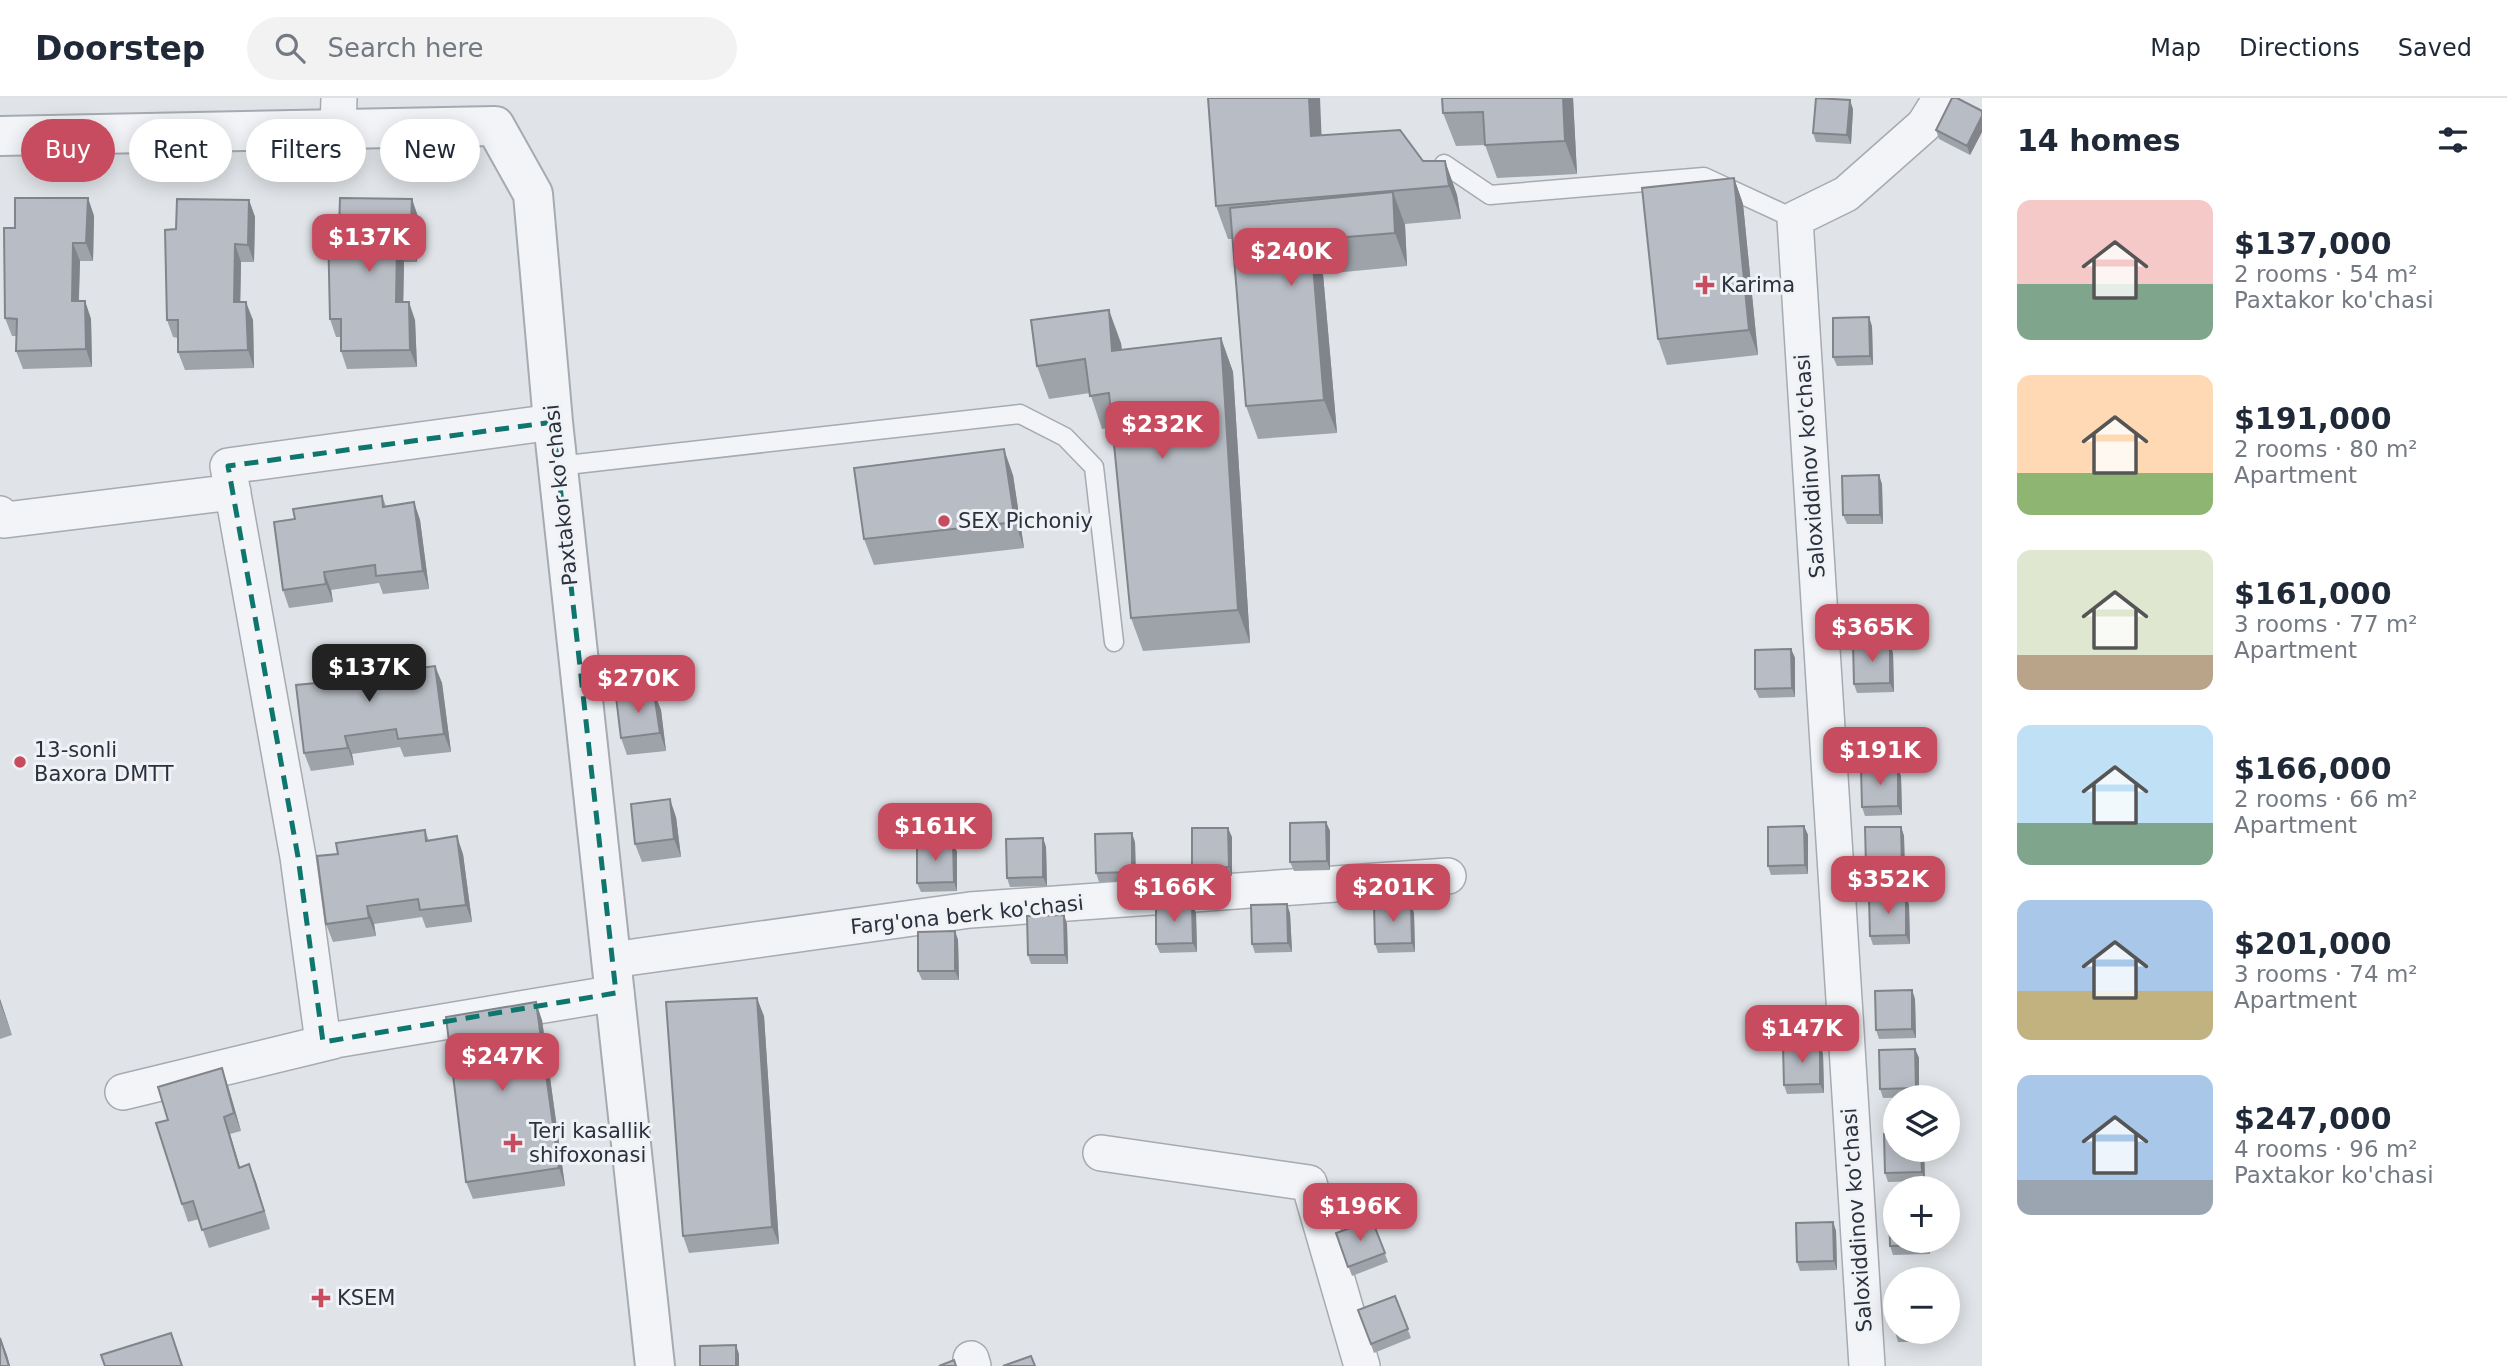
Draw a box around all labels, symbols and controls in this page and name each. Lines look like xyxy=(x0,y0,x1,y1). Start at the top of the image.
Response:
search box xyxy=(247,17,737,80)
text: Doorstep xyxy=(35,29,205,68)
icon: search xyxy=(271,29,309,67)
text: Search here xyxy=(327,33,484,63)
text: Map xyxy=(2150,34,2201,62)
text: Directions xyxy=(2239,34,2360,62)
text: Saved xyxy=(2398,34,2472,62)
chip: Buy xyxy=(21,119,115,182)
chip: Rent xyxy=(129,119,232,182)
chip: Filters xyxy=(246,119,366,182)
chip: New xyxy=(380,119,480,182)
icon: filters xyxy=(2434,121,2472,159)
text: 14 homes xyxy=(2017,123,2181,158)
pin: $137K xyxy=(320,214,418,274)
text: $137K xyxy=(328,224,410,250)
text: $137,000 xyxy=(2234,226,2392,261)
pin: $240K xyxy=(1242,228,1340,288)
icon: home xyxy=(2073,228,2157,312)
text: $240K xyxy=(1250,238,1332,264)
text: 2 rooms · 54 m² xyxy=(2234,261,2418,287)
place label: Karima xyxy=(1721,273,1795,297)
marker: Karima xyxy=(1695,275,1715,295)
text: Paxtakor ko'chasi xyxy=(2234,287,2434,313)
street label: Saloxiddinov ko'chasi xyxy=(1790,353,1830,579)
text: $191,000 xyxy=(2234,401,2392,436)
pin: $232K xyxy=(1113,402,1211,461)
street label: Paxtakor ko'chasi xyxy=(540,403,582,587)
icon: home xyxy=(2073,403,2157,487)
text: $232K xyxy=(1121,411,1203,437)
text: 2 rooms · 80 m² xyxy=(2234,436,2418,462)
text: Apartment xyxy=(2234,462,2357,488)
place label: SEX Pichoniy xyxy=(958,509,1093,533)
marker: SEX Pichoniy xyxy=(936,513,952,529)
text: $161,000 xyxy=(2234,576,2392,611)
icon: home xyxy=(2073,578,2157,662)
pin: $365K xyxy=(1823,604,1921,664)
text: 3 rooms · 77 m² xyxy=(2234,611,2418,637)
text: $365K xyxy=(1831,614,1913,640)
text: Apartment xyxy=(2234,637,2357,663)
pin: $137K xyxy=(320,644,418,704)
text: $137K xyxy=(328,654,410,680)
pin: $270K xyxy=(589,656,687,715)
text: $270K xyxy=(597,665,679,691)
pin: $191K xyxy=(1831,728,1929,787)
text: $191K xyxy=(1839,737,1921,763)
place label: 13-sonli Baxora DMTT xyxy=(34,738,174,786)
text: $166,000 xyxy=(2234,751,2392,786)
icon: home xyxy=(2073,753,2157,837)
marker: 13-sonli Baxora DMTT xyxy=(12,754,28,770)
text: 2 rooms · 66 m² xyxy=(2234,786,2418,812)
pin: $161K xyxy=(886,804,984,863)
text: Apartment xyxy=(2234,812,2357,838)
text: $161K xyxy=(894,813,976,839)
pin: $352K xyxy=(1839,856,1937,916)
pin: $166K xyxy=(1125,864,1223,924)
pin: $201K xyxy=(1344,864,1442,924)
text: $352K xyxy=(1847,866,1929,892)
text: $166K xyxy=(1133,874,1215,900)
text: $201K xyxy=(1352,874,1434,900)
street label: Farg'ona berk ko'chasi xyxy=(849,891,1085,939)
text: $201,000 xyxy=(2234,926,2392,961)
icon: home xyxy=(2073,928,2157,1012)
text: 3 rooms · 74 m² xyxy=(2234,961,2418,987)
text: Apartment xyxy=(2234,987,2357,1013)
pin: $147K xyxy=(1753,1006,1851,1065)
text: $147K xyxy=(1761,1015,1843,1041)
pin: $247K xyxy=(453,1034,551,1093)
text: $247K xyxy=(461,1043,543,1069)
map controls xyxy=(1883,1085,1960,1344)
button: layers xyxy=(1883,1085,1960,1162)
text: $247,000 xyxy=(2234,1101,2392,1136)
icon: home xyxy=(2073,1103,2157,1187)
street label: Saloxiddinov ko'chasi xyxy=(1837,1107,1877,1333)
place label: Teri kasallik shifoxonasi xyxy=(528,1119,651,1167)
marker: Teri kasallik shifoxonasi xyxy=(503,1133,523,1153)
text: 4 rooms · 96 m² xyxy=(2234,1136,2418,1162)
text: Paxtakor ko'chasi xyxy=(2234,1162,2434,1188)
button: + xyxy=(1883,1176,1960,1253)
pin: $196K xyxy=(1311,1184,1409,1243)
text: $196K xyxy=(1319,1193,1401,1219)
button: − xyxy=(1883,1267,1960,1344)
place label: KSEM xyxy=(337,1286,396,1310)
marker: KSEM xyxy=(311,1288,331,1308)

